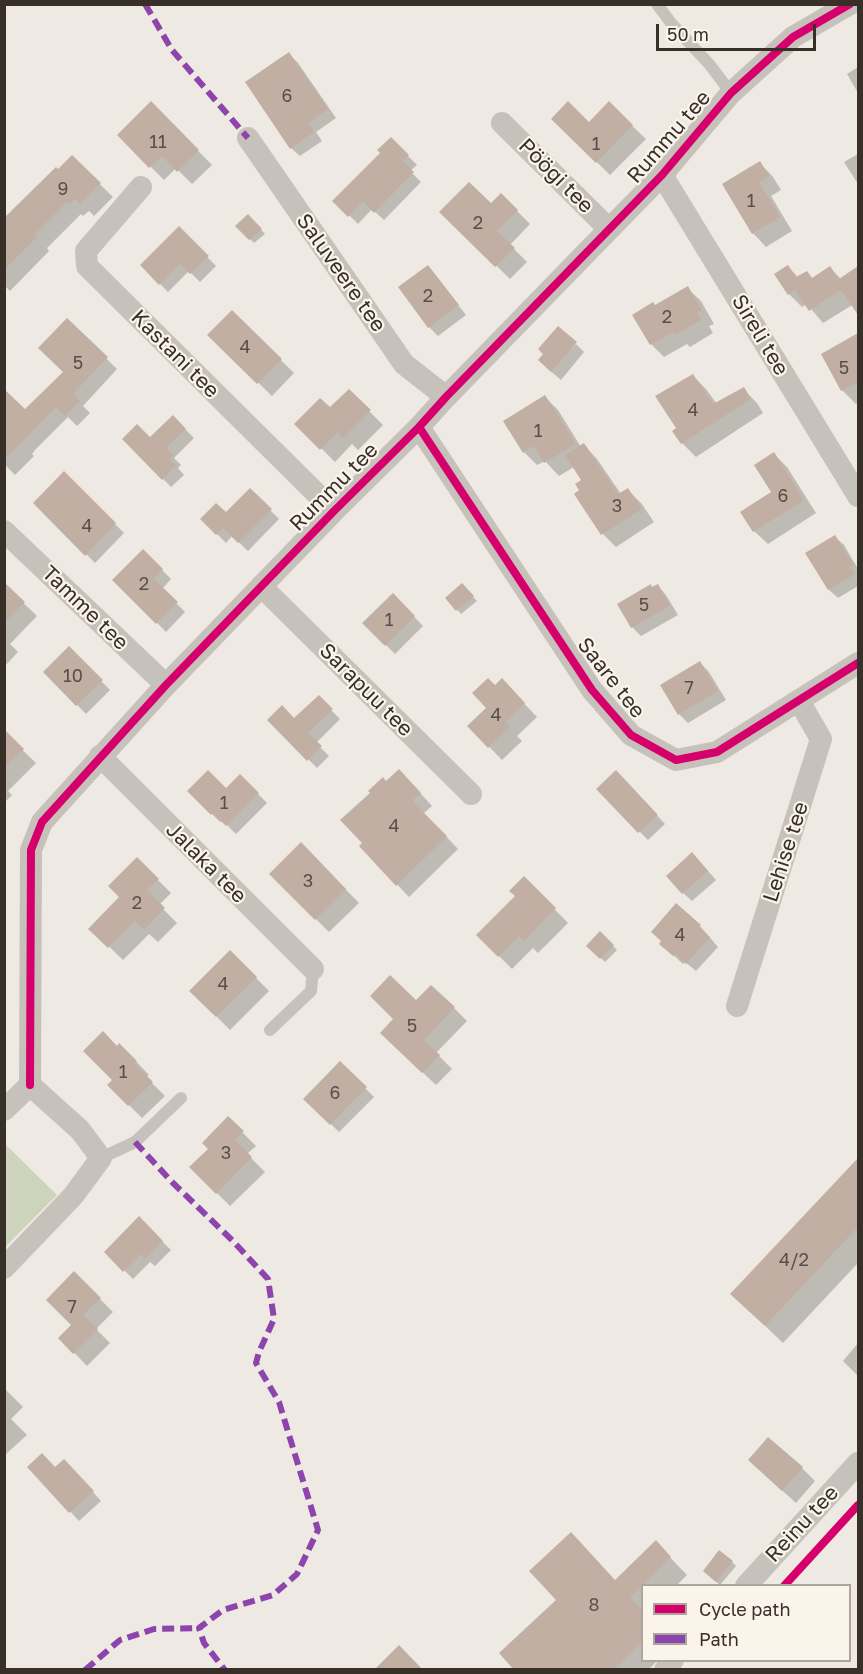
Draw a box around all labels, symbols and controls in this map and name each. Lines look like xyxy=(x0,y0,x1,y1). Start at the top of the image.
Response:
scale bar xyxy=(659,12,820,50)
text: 50 m xyxy=(667,23,709,45)
house number: 6 xyxy=(282,85,292,107)
street label: Rummu tee xyxy=(622,86,716,188)
house number: 11 xyxy=(149,131,167,153)
street label: Pöögi tee xyxy=(513,133,599,219)
house number: 1 xyxy=(592,133,600,155)
house number: 9 xyxy=(58,178,68,200)
house number: 1 xyxy=(747,190,755,212)
street label: Saluveere tee xyxy=(291,209,391,337)
house number: 2 xyxy=(473,212,483,234)
house number: 2 xyxy=(423,285,433,307)
street label: Sireli tee xyxy=(726,290,794,380)
street label: Kastani tee xyxy=(126,305,224,403)
house number: 2 xyxy=(662,306,672,328)
house number: 4 xyxy=(240,336,250,358)
house number: 5 xyxy=(73,352,83,374)
house number: 5 xyxy=(839,357,849,379)
house number: 4 xyxy=(688,399,698,421)
house number: 1 xyxy=(534,420,542,442)
street label: Rummu tee xyxy=(285,438,383,536)
house number: 6 xyxy=(778,485,788,507)
house number: 3 xyxy=(612,495,622,517)
house number: 4 xyxy=(82,515,92,537)
street label: Tamme tee xyxy=(37,561,133,655)
house number: 2 xyxy=(139,573,149,595)
house number: 5 xyxy=(639,594,649,616)
house number: 1 xyxy=(385,609,393,631)
street label: Saare tee xyxy=(572,633,650,723)
street label: Sarapuu tee xyxy=(314,638,418,742)
house number: 10 xyxy=(63,665,83,687)
house number: 7 xyxy=(684,677,694,699)
house number: 4 xyxy=(491,704,501,726)
house number: 1 xyxy=(220,792,228,814)
street label: Lehise tee xyxy=(758,799,814,905)
house number: 4 xyxy=(389,815,399,837)
street label: Jalaka tee xyxy=(160,817,252,909)
house number: 3 xyxy=(303,870,313,892)
house number: 2 xyxy=(132,892,142,914)
house number: 4 xyxy=(675,924,685,946)
house number: 4 xyxy=(218,973,228,995)
house number: 5 xyxy=(407,1015,417,1037)
house number: 1 xyxy=(119,1061,127,1083)
house number: 6 xyxy=(330,1082,340,1104)
house number: 3 xyxy=(221,1142,231,1164)
house number: 4/2 xyxy=(779,1249,809,1271)
house number: 7 xyxy=(67,1296,77,1318)
street label: Reinu tee xyxy=(760,1480,844,1568)
legend xyxy=(641,1584,851,1662)
house number: 8 xyxy=(589,1594,599,1616)
text: Cycle path xyxy=(699,1598,791,1620)
text: Path xyxy=(699,1628,739,1650)

